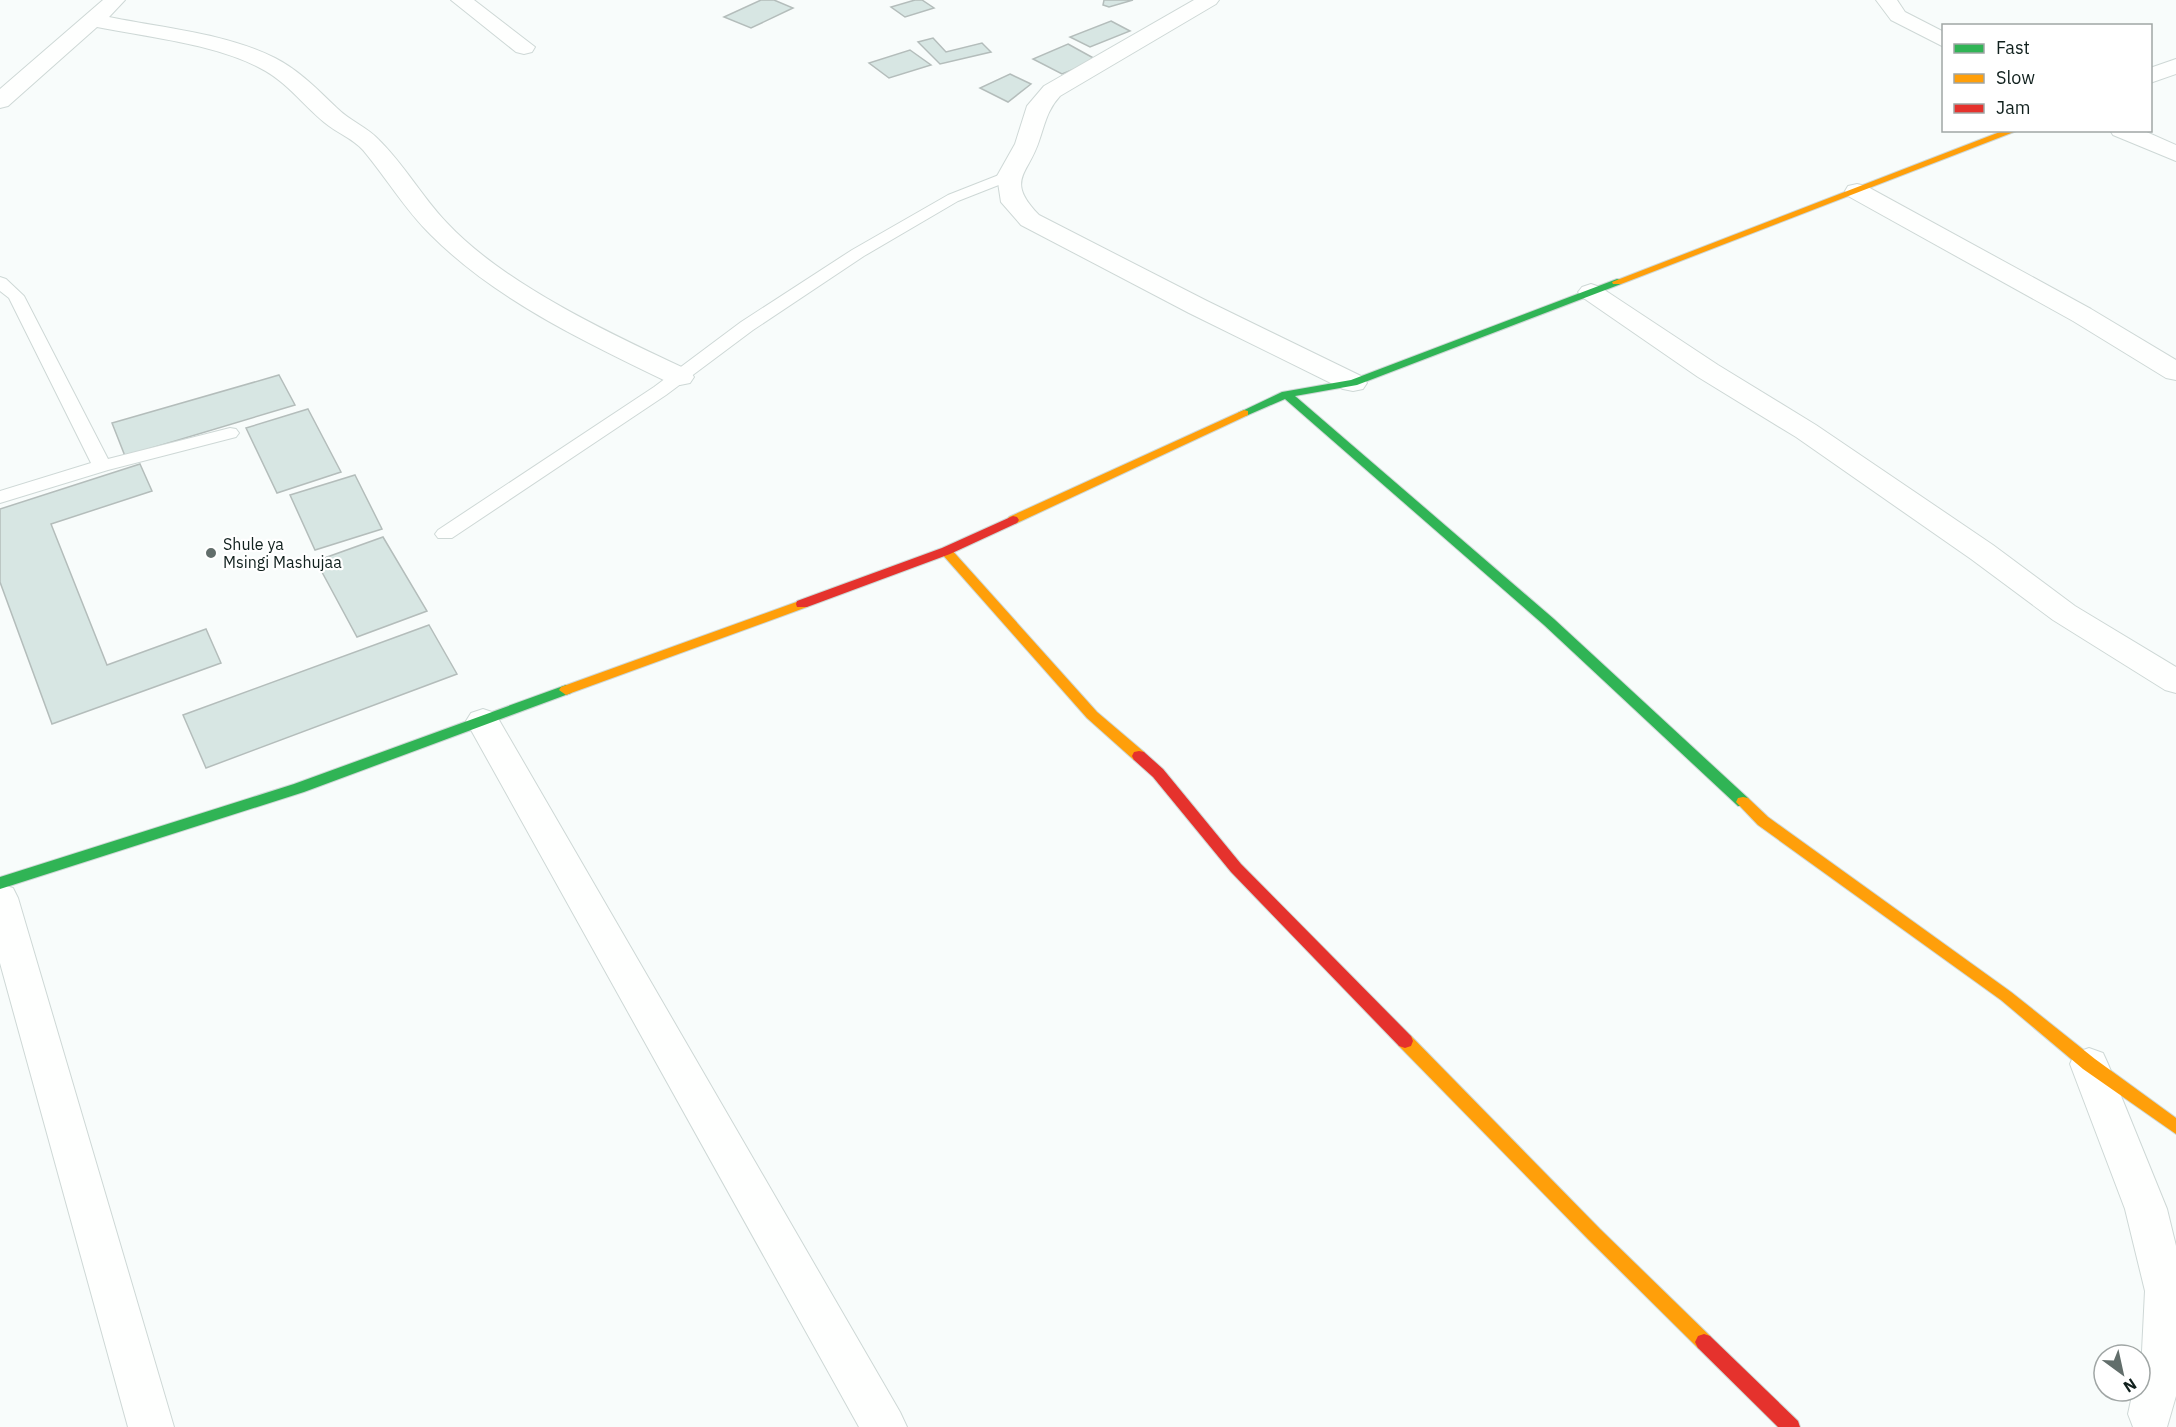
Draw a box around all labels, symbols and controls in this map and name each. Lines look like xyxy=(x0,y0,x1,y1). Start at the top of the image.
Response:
legend xyxy=(1942,24,2152,132)
text: Fast xyxy=(1996,36,2030,59)
text: Slow xyxy=(1996,66,2035,89)
text: Jam xyxy=(1996,96,2031,119)
place label: Shule ya Msingi Mashujaa xyxy=(223,534,342,572)
marker: Shule ya Msingi Mashujaa xyxy=(204,546,218,560)
north arrow xyxy=(2092,1343,2152,1403)
text: N xyxy=(2120,1374,2140,1397)

